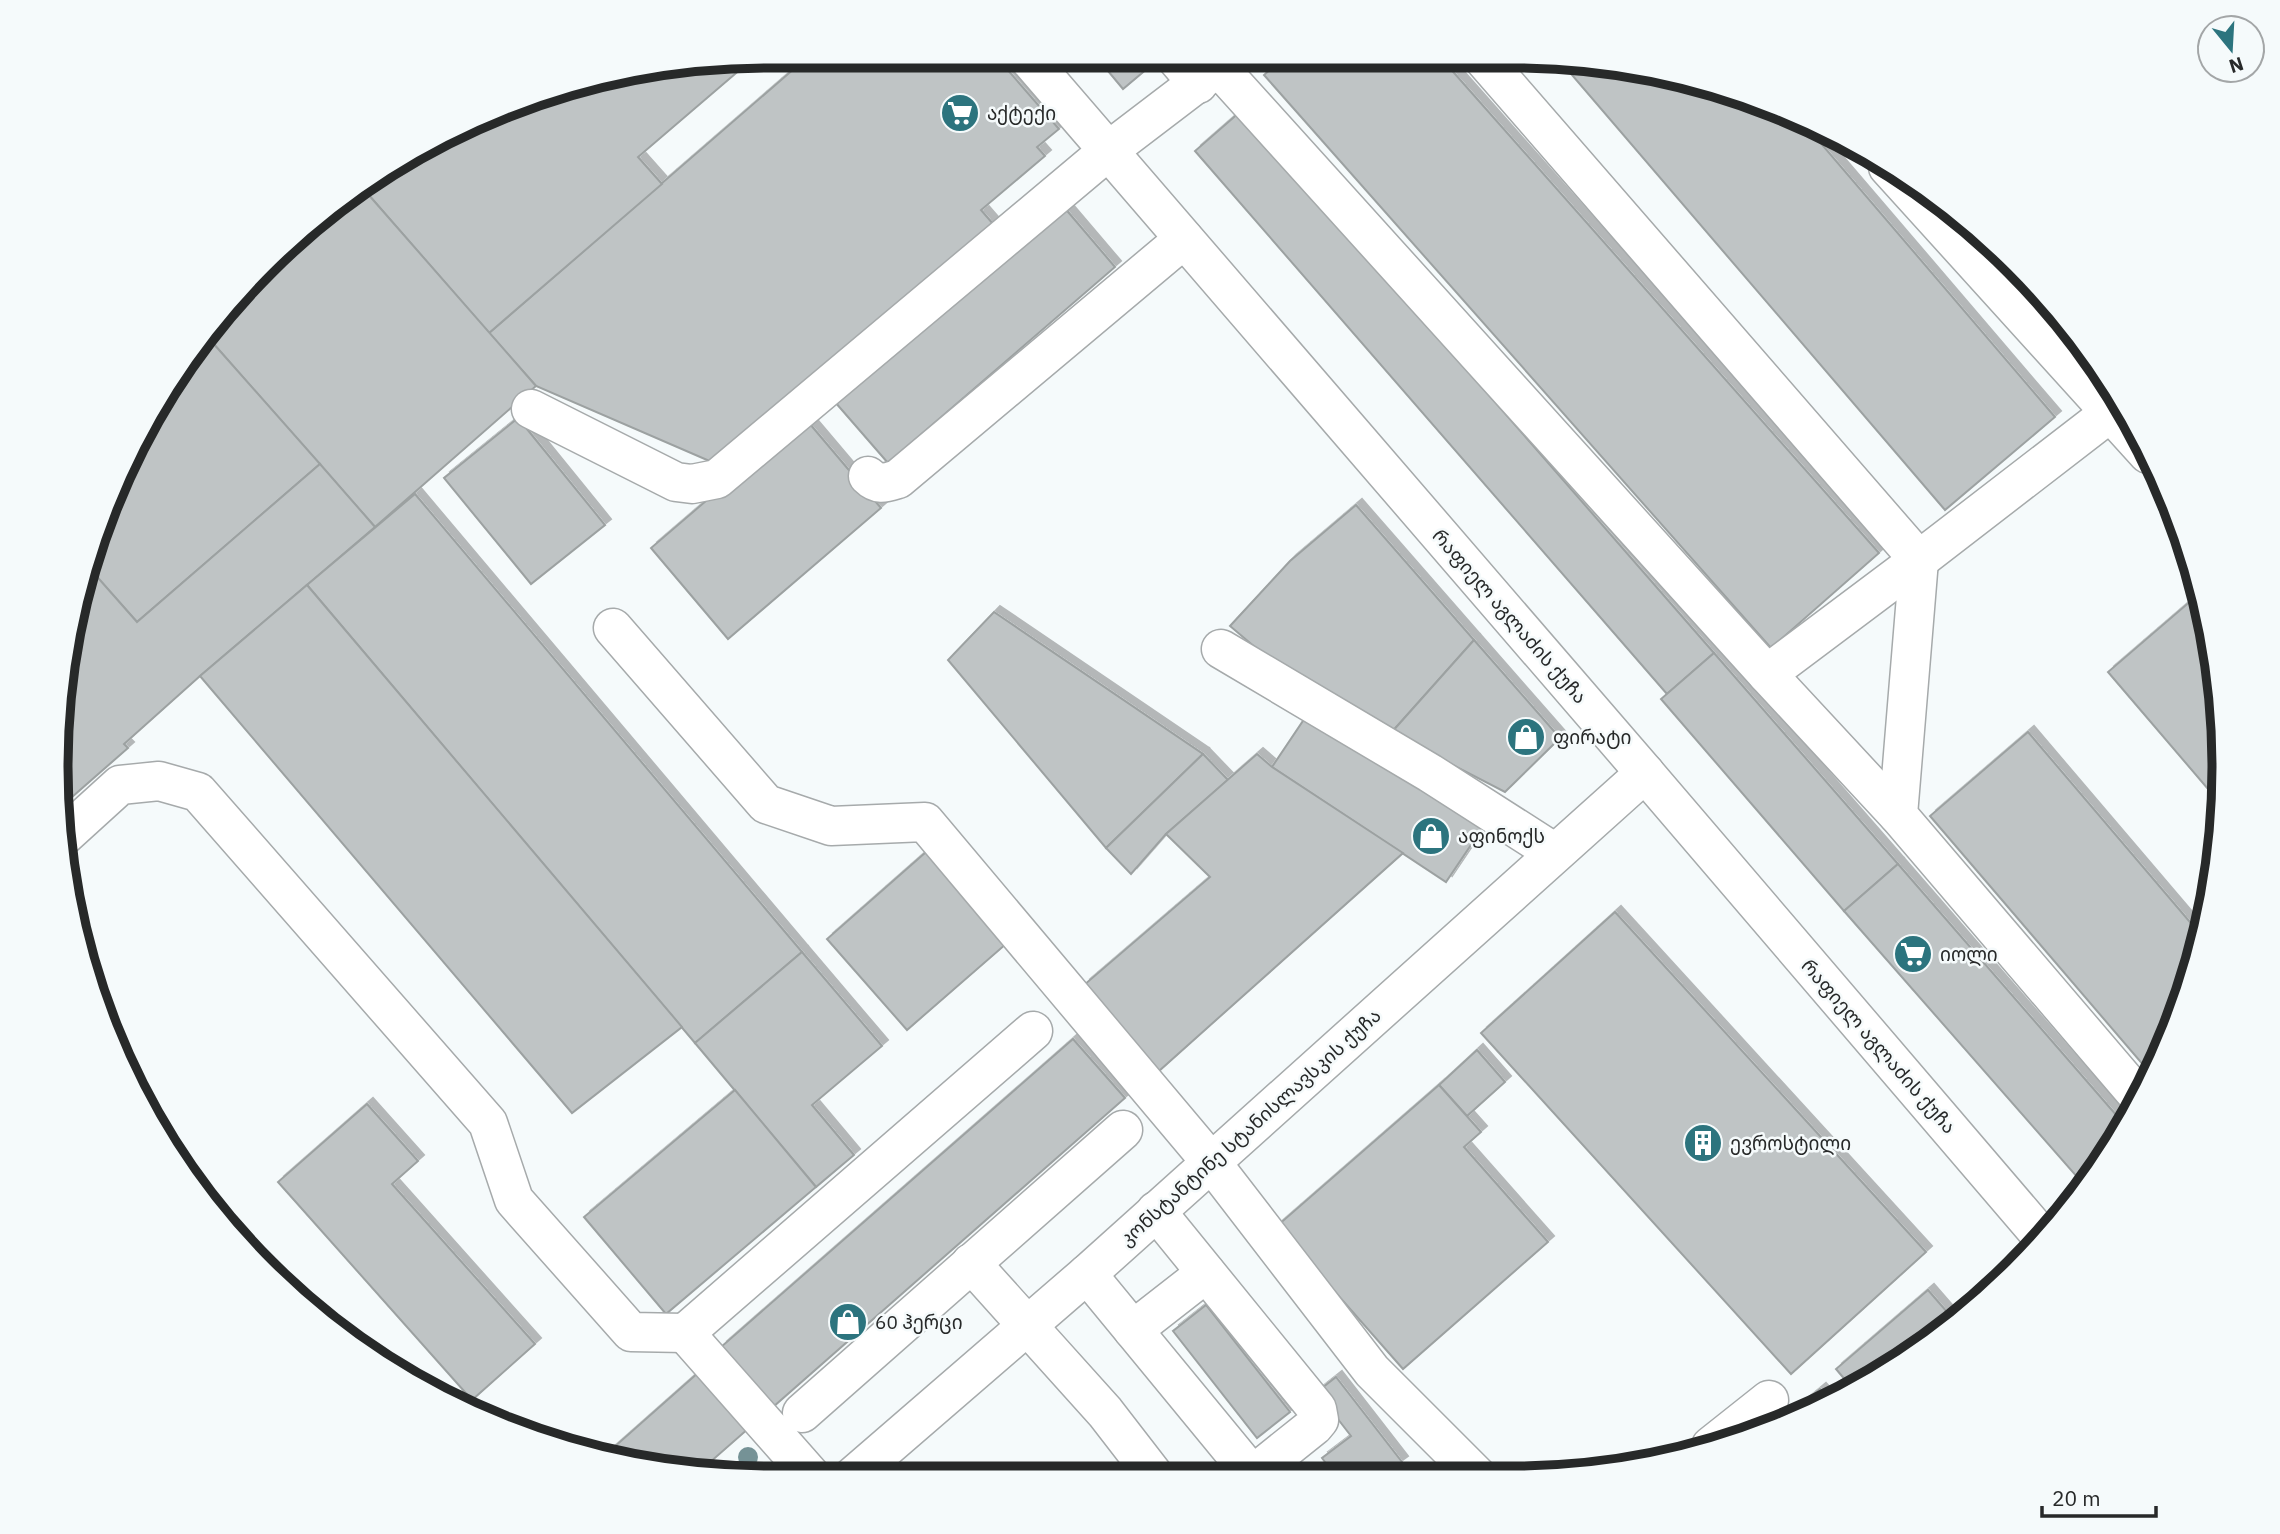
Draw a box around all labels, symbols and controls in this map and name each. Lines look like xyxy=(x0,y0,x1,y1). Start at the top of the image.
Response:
north arrow xyxy=(2196,14,2266,84)
text: N xyxy=(2226,52,2247,79)
supermarket icon: აქტექი xyxy=(939,92,981,134)
place label: აქტექი xyxy=(987,101,1056,125)
street label: რაფიელ აგლაძის ქუჩა xyxy=(1427,524,1592,709)
shop icon: ფირატი xyxy=(1505,716,1547,758)
place label: ფირატი xyxy=(1553,725,1631,749)
shop icon: აფინოქს xyxy=(1410,815,1452,857)
place label: აფინოქს xyxy=(1458,824,1545,848)
supermarket icon: იოლი xyxy=(1892,933,1934,975)
place label: იოლი xyxy=(1940,942,1998,967)
street label: რაფიელ აგლაძის ქუჩა xyxy=(1796,954,1961,1139)
street label: კონსტანტინე სტანისლავსკის ქუჩა xyxy=(1114,1003,1386,1252)
building icon: ევროსტილი xyxy=(1682,1122,1724,1164)
place label: ევროსტილი xyxy=(1730,1131,1851,1156)
shop icon: 60 ჰერცი xyxy=(827,1301,869,1343)
place label: 60 ჰერცი xyxy=(875,1310,963,1334)
scale bar xyxy=(2042,1474,2156,1518)
text: 20 m xyxy=(2052,1484,2101,1512)

